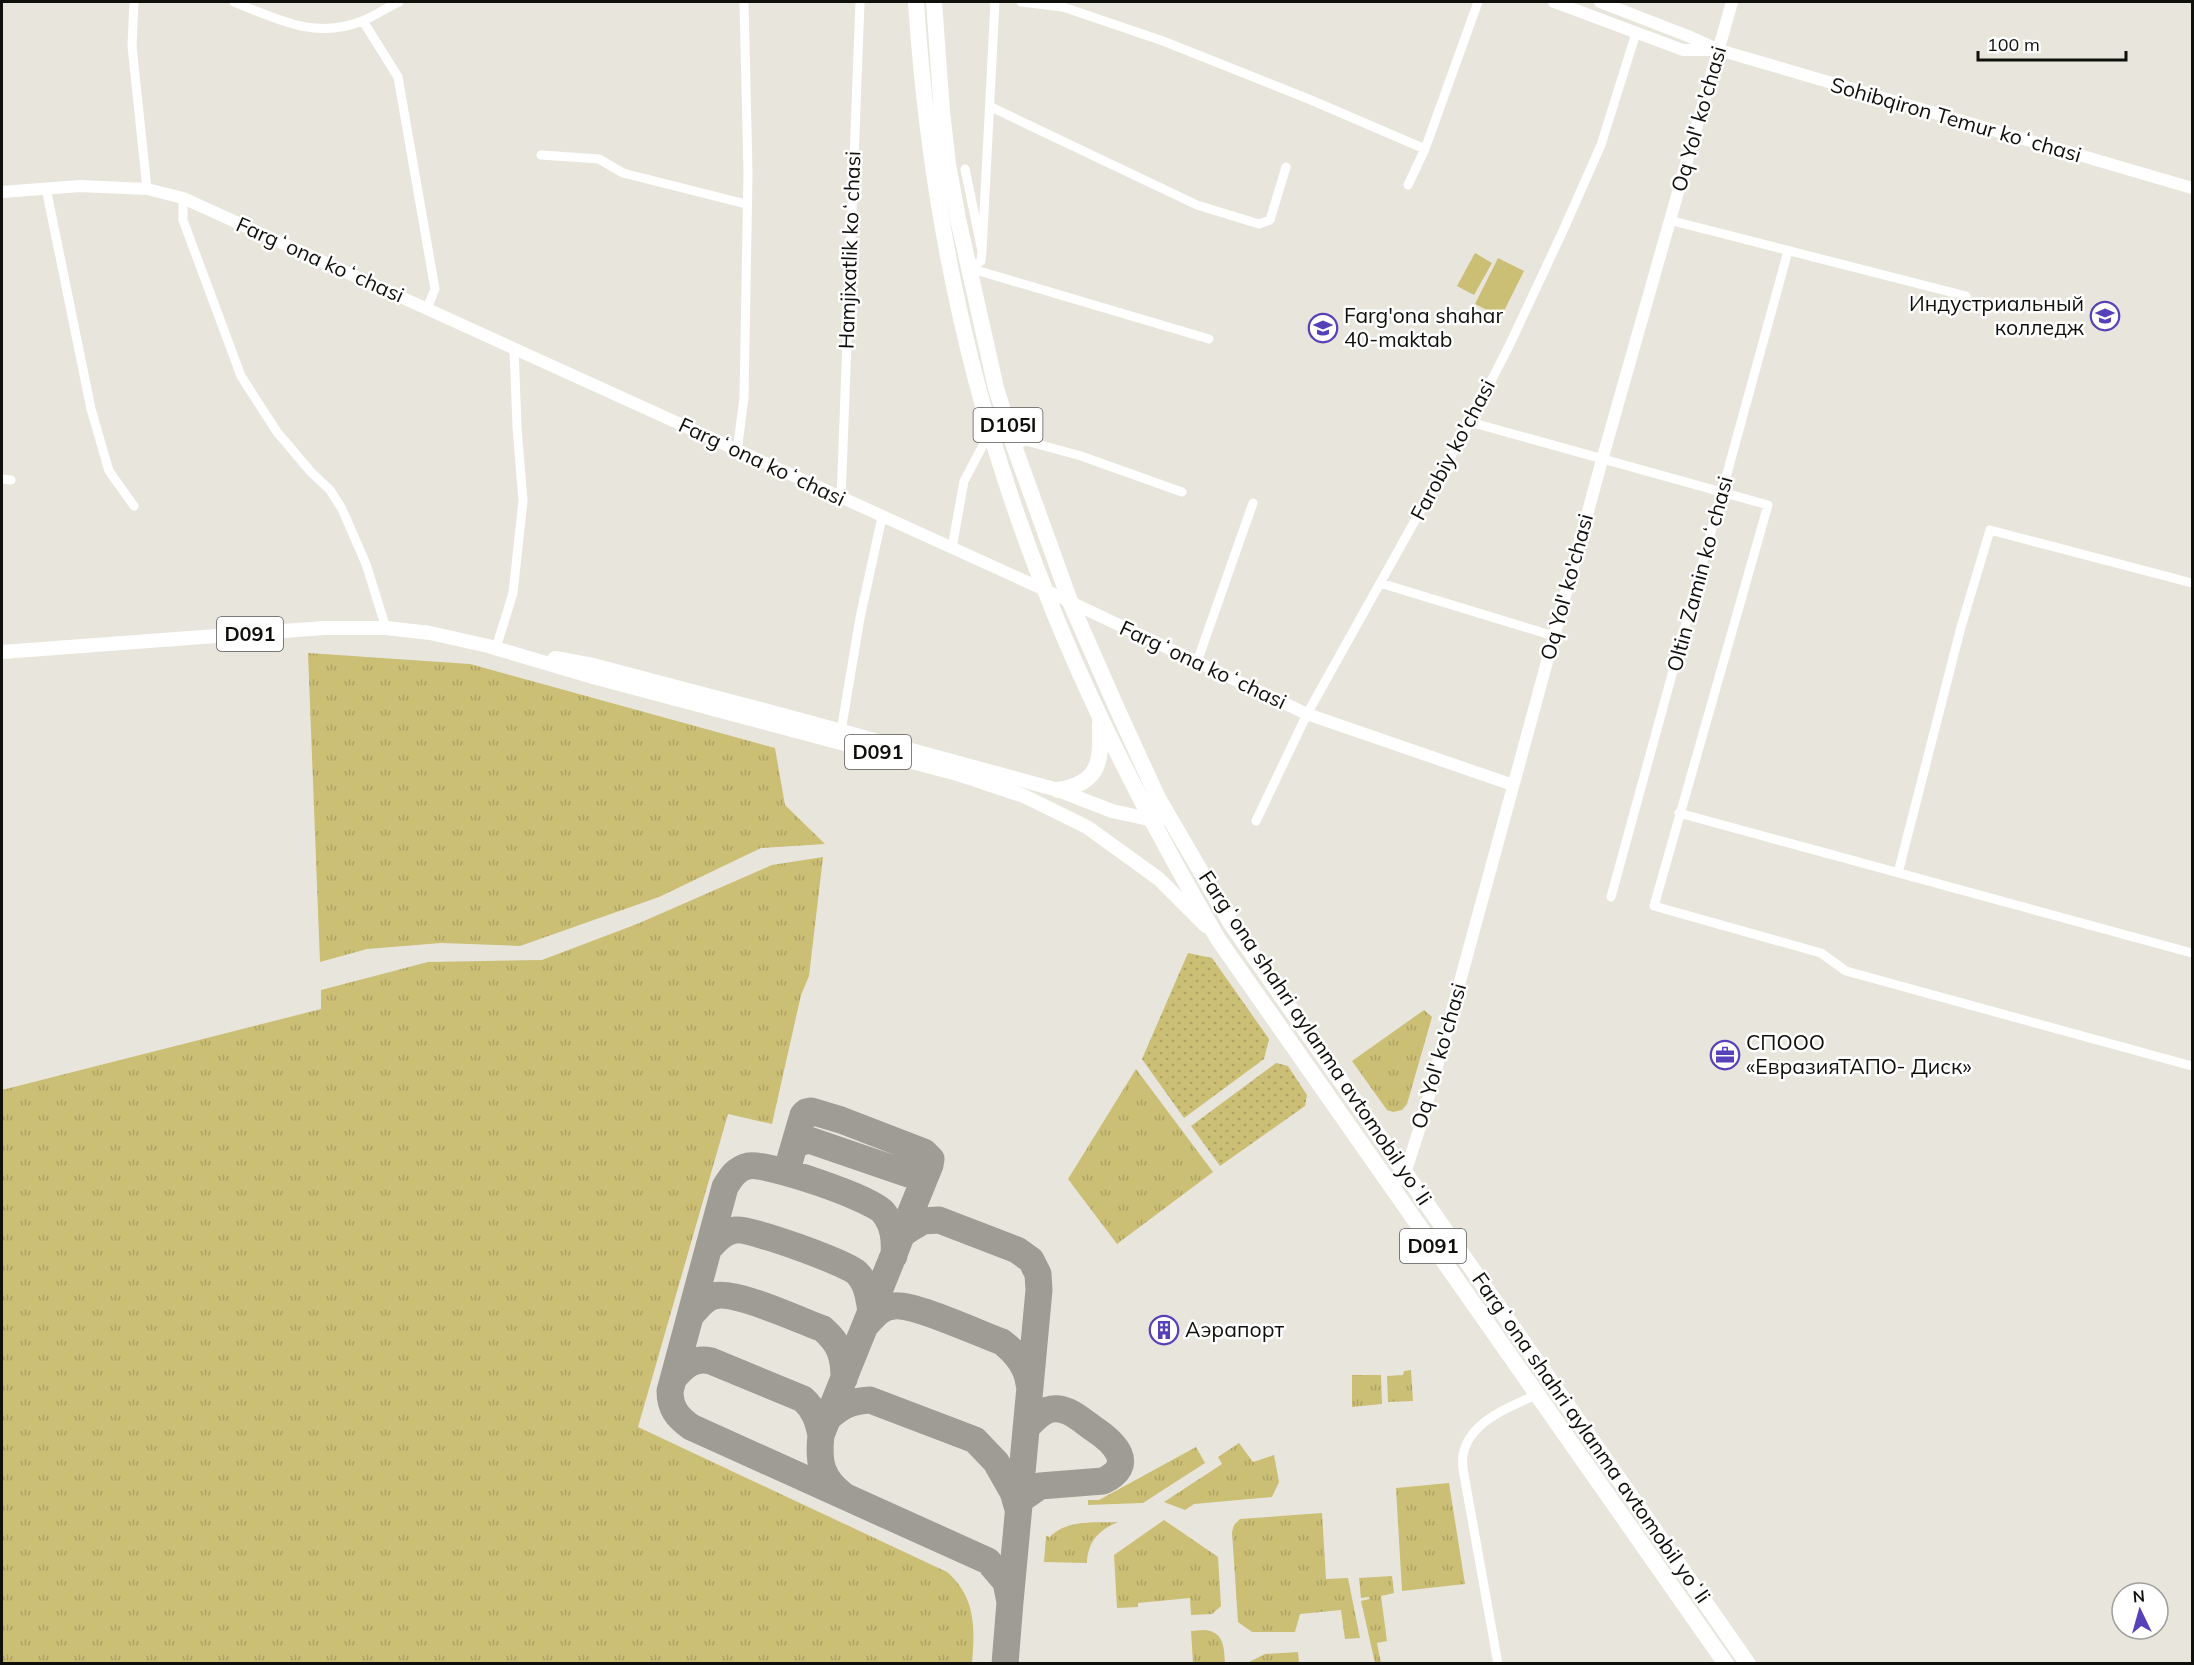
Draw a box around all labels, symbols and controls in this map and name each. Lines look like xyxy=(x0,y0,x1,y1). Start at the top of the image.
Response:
scale bar xyxy=(1978,24,2126,62)
text: 100 m xyxy=(1987,33,2040,56)
street label: Oq Yol' ko'chasi xyxy=(1665,43,1731,195)
street label: Sohibqiron Temur koʻchasi xyxy=(1828,71,2085,167)
street label: Hamjixatlik koʻchasi xyxy=(833,150,865,349)
street label: Fargʻona koʻchasi xyxy=(233,210,408,308)
place label: Индустриальный колледж xyxy=(1909,290,2084,340)
school or university icon: Индустриальный колледж xyxy=(2089,300,2121,332)
place label: Farg'ona shahar 40-maktab xyxy=(1344,302,1503,352)
school or university icon: Farg'ona shahar 40-maktab xyxy=(1307,312,1339,344)
street label: Farobiy ko'chasi xyxy=(1404,375,1500,524)
road number: D105l xyxy=(974,408,1042,442)
street label: Fargʻona koʻchasi xyxy=(675,411,850,511)
street label: Oltin Zamin koʻchasi xyxy=(1660,473,1738,674)
street label: Oq Yol' ko'chasi xyxy=(1534,511,1598,663)
street label: Fargʻona koʻchasi xyxy=(1116,614,1291,714)
road number: D091 xyxy=(217,617,283,651)
road number: D091 xyxy=(845,735,911,769)
street label: Fargʻona shahri aylanma avtomobil yoʻli xyxy=(1194,865,1438,1210)
street label: Oq Yol' ko'chasi xyxy=(1405,980,1471,1132)
place label: СПООО «ЕвразияТАПО- Диск» xyxy=(1746,1029,1972,1079)
office icon: СПООО «ЕвразияТАПО- Диск» xyxy=(1709,1039,1741,1071)
road number: D091 xyxy=(1400,1229,1466,1263)
street label: Fargʻona shahri aylanma avtomobil yoʻli xyxy=(1467,1267,1717,1608)
building icon: Аэрапорт xyxy=(1148,1314,1180,1346)
place label: Аэрапорт xyxy=(1185,1316,1284,1342)
north arrow xyxy=(2110,1581,2170,1641)
text: N xyxy=(2132,1586,2146,1607)

